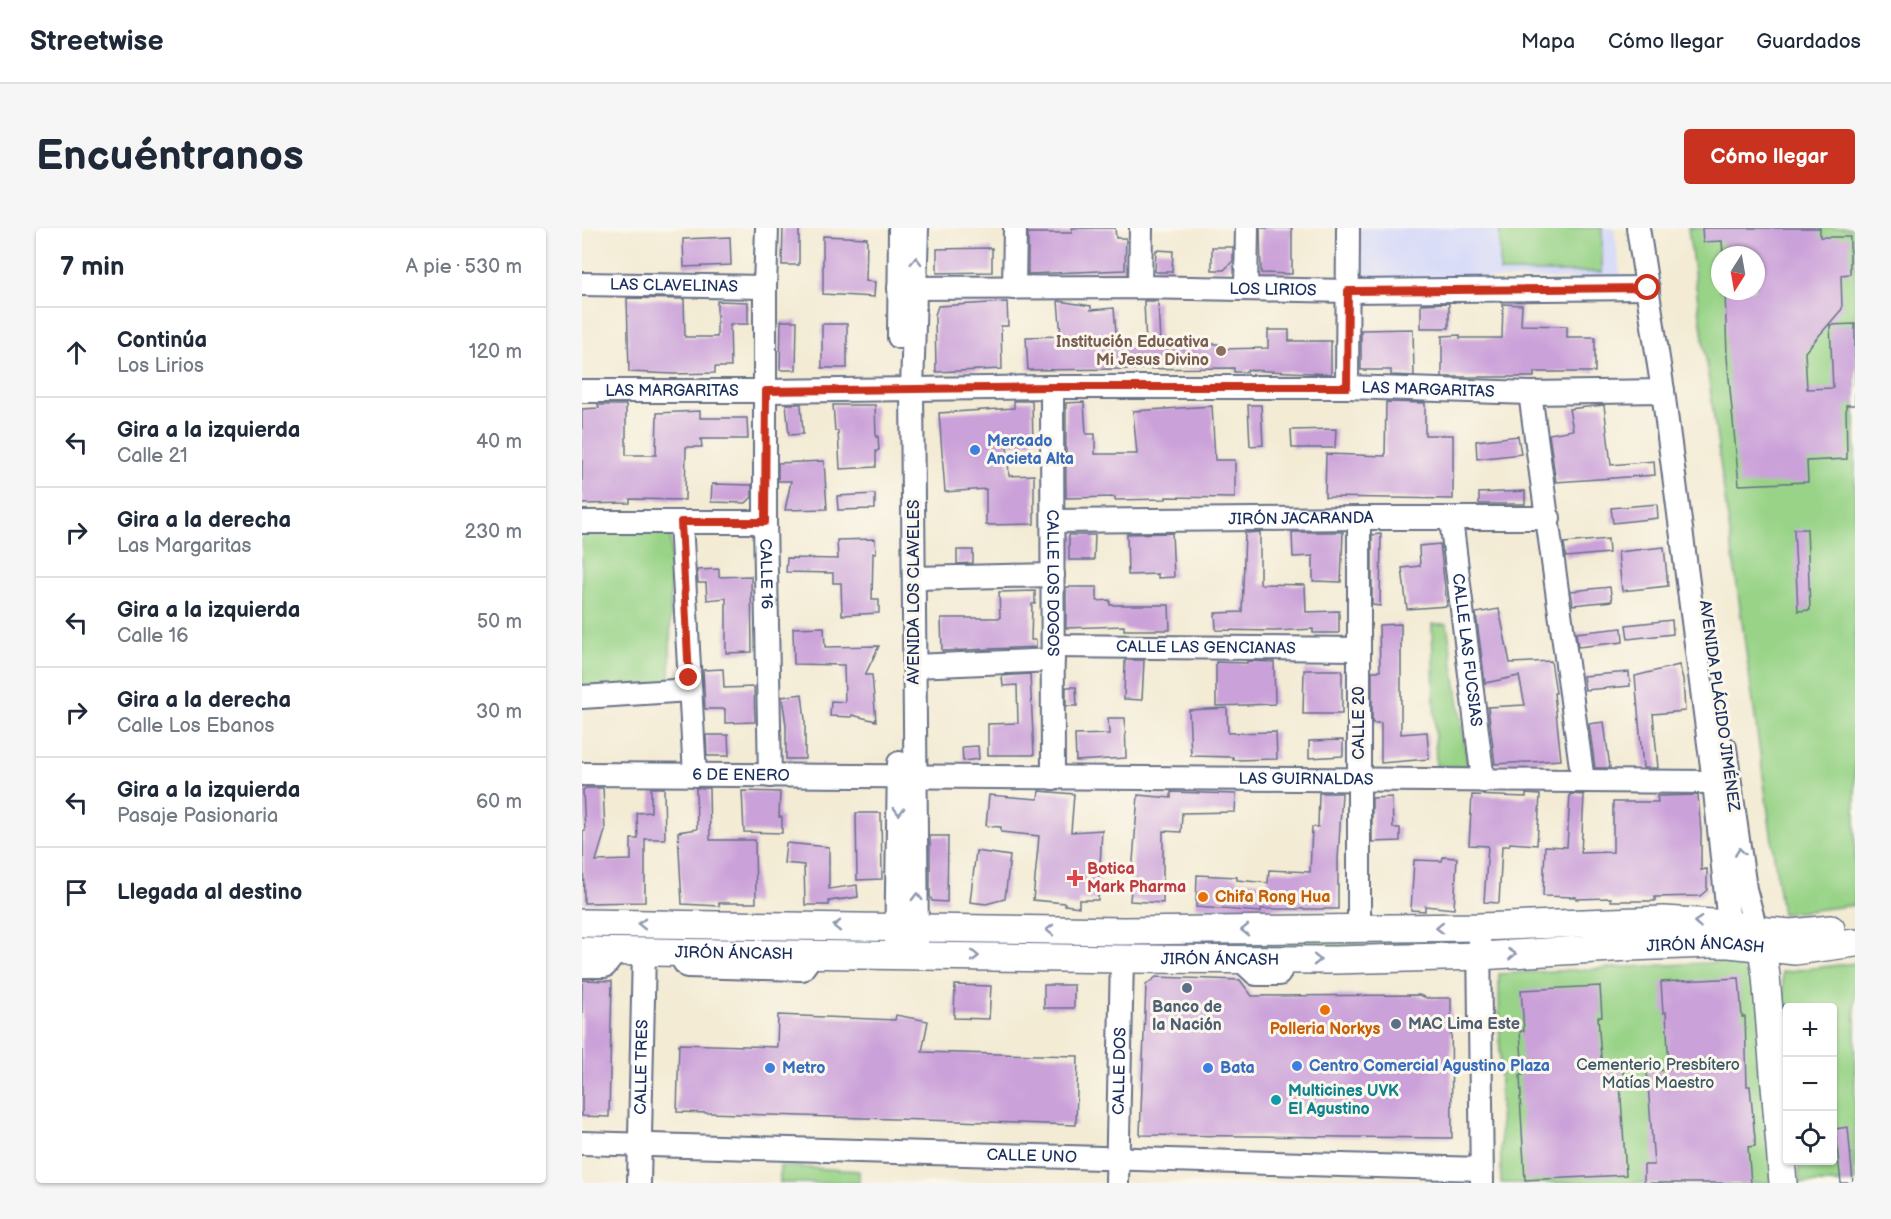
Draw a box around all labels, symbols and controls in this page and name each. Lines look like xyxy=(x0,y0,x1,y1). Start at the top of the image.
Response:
text: Streetwise xyxy=(30,25,163,58)
text: Mapa xyxy=(1521,29,1575,54)
text: Cómo llegar xyxy=(1608,29,1723,54)
text: Guardados xyxy=(1756,29,1861,54)
button: Cómo llegar xyxy=(1684,129,1855,184)
text: Encuéntranos xyxy=(36,131,304,182)
north arrow xyxy=(1711,246,1765,300)
text: 7 min xyxy=(60,252,124,283)
text: A pie · 530 m xyxy=(406,255,522,279)
one-way arrow xyxy=(910,256,922,265)
route start xyxy=(1634,274,1660,300)
street label: LAS CLAVELINAS xyxy=(610,275,738,296)
street label: LOS LIRIOS xyxy=(1229,279,1317,300)
text: Continúa xyxy=(117,327,207,354)
place label: Institución Educativa Mi Jesus Divino xyxy=(1056,333,1209,370)
icon: ahead xyxy=(60,336,93,369)
text: 120 m xyxy=(469,340,522,364)
marker: Institución Educativa Mi Jesus Divino xyxy=(1214,344,1228,358)
text: Los Lirios xyxy=(117,354,204,378)
street label: LAS MARGARITAS xyxy=(1361,378,1495,401)
street label: LAS MARGARITAS xyxy=(605,382,739,401)
text: Gira a la izquierda xyxy=(117,417,301,444)
icon: left xyxy=(60,426,93,459)
text: 40 m xyxy=(476,430,522,454)
place label: Mercado Ancieta Alta xyxy=(986,432,1074,469)
marker: Mercado Ancieta Alta xyxy=(968,443,982,457)
text: Calle 21 xyxy=(117,444,188,468)
street label: AVENIDA LOS CLAVELES xyxy=(905,500,924,684)
text: Gira a la derecha xyxy=(117,507,291,534)
street label: JIRÓN JACARANDA xyxy=(1228,507,1374,529)
street label: CALLE LOS DOGOS xyxy=(1043,510,1062,656)
icon: right xyxy=(60,516,93,549)
text: 230 m xyxy=(465,520,522,544)
text: Las Margaritas xyxy=(117,534,251,558)
street label: CALLE 16 xyxy=(756,539,776,610)
street label: CALLE LAS FUCSIAS xyxy=(1448,572,1486,728)
text: Gira a la izquierda xyxy=(117,597,301,624)
street label: AVENIDA PLÁCIDO JIMÉNEZ xyxy=(1695,599,1745,813)
icon: left xyxy=(60,606,93,639)
text: 50 m xyxy=(477,610,522,634)
text: Calle 16 xyxy=(117,624,189,648)
street label: CALLE LAS GENCIANAS xyxy=(1116,637,1296,658)
route end xyxy=(675,664,701,690)
street label: CALLE 20 xyxy=(1350,686,1369,760)
text: Gira a la derecha xyxy=(117,687,291,714)
icon: right xyxy=(60,696,93,729)
text: 30 m xyxy=(476,700,522,724)
text: Calle Los Ebanos xyxy=(117,714,274,738)
street label: 6 DE ENERO xyxy=(692,765,790,785)
street label: LAS GUIRNALDAS xyxy=(1239,769,1373,789)
text: Gira a la izquierda xyxy=(117,777,301,804)
icon: left xyxy=(60,786,93,819)
text: 60 m xyxy=(476,790,522,814)
text: Pasaje Pasionaria xyxy=(117,804,278,828)
one-way arrow xyxy=(892,807,905,816)
one-way arrow xyxy=(1734,848,1746,857)
place label: Botica Mark Pharma xyxy=(1087,860,1186,897)
marker: Botica Mark Pharma xyxy=(1068,871,1082,885)
icon: arrive xyxy=(60,876,93,909)
text: Llegada al destino xyxy=(117,879,302,906)
place label: Chifa Rong Hua xyxy=(1215,888,1330,907)
marker: Chifa Rong Hua xyxy=(1196,890,1210,904)
one-way arrow xyxy=(911,892,923,901)
one-way arrow xyxy=(1693,916,1702,929)
one-way arrow xyxy=(638,918,647,930)
one-way arrow xyxy=(833,920,842,933)
one-way arrow xyxy=(1436,922,1445,934)
one-way arrow xyxy=(1046,923,1055,936)
one-way arrow xyxy=(1241,924,1250,936)
street label: JIRÓN ÁNCASH xyxy=(1646,932,1766,957)
street label: JIRÓN ÁNCASH xyxy=(675,941,793,964)
street label: JIRÓN ÁNCASH xyxy=(1161,948,1279,969)
one-way arrow xyxy=(1507,948,1516,961)
one-way arrow xyxy=(970,950,979,963)
one-way arrow xyxy=(1312,954,1321,966)
marker: Banco de la Nación xyxy=(1180,981,1194,995)
place label: Banco de la Nación xyxy=(1152,998,1222,1035)
marker: Polleria Norkys xyxy=(1318,1003,1332,1017)
map controls xyxy=(1783,1003,1837,1165)
button: + xyxy=(1783,1003,1837,1057)
place label: MAC Lima Este xyxy=(1408,1015,1520,1034)
marker: MAC Lima Este xyxy=(1389,1017,1403,1031)
street label: CALLE TRES xyxy=(631,1019,652,1115)
place label: Polleria Norkys xyxy=(1270,1020,1380,1039)
street label: CALLE DOS xyxy=(1109,1027,1130,1115)
park label: Cementerio Presbítero Matías Maestro xyxy=(1576,1056,1740,1093)
place label: Centro Comercial Agustino Plaza xyxy=(1309,1057,1550,1076)
button: − xyxy=(1783,1057,1837,1111)
place label: Metro xyxy=(782,1059,825,1078)
place label: Bata xyxy=(1220,1059,1255,1078)
marker: Centro Comercial Agustino Plaza xyxy=(1290,1059,1304,1073)
marker: Metro xyxy=(763,1061,777,1075)
marker: Bata xyxy=(1201,1061,1215,1075)
place label: Multicines UVK El Agustino xyxy=(1288,1082,1399,1119)
marker: Multicines UVK El Agustino xyxy=(1269,1093,1283,1107)
button: locate xyxy=(1783,1111,1837,1165)
street label: CALLE UNO xyxy=(986,1145,1077,1167)

